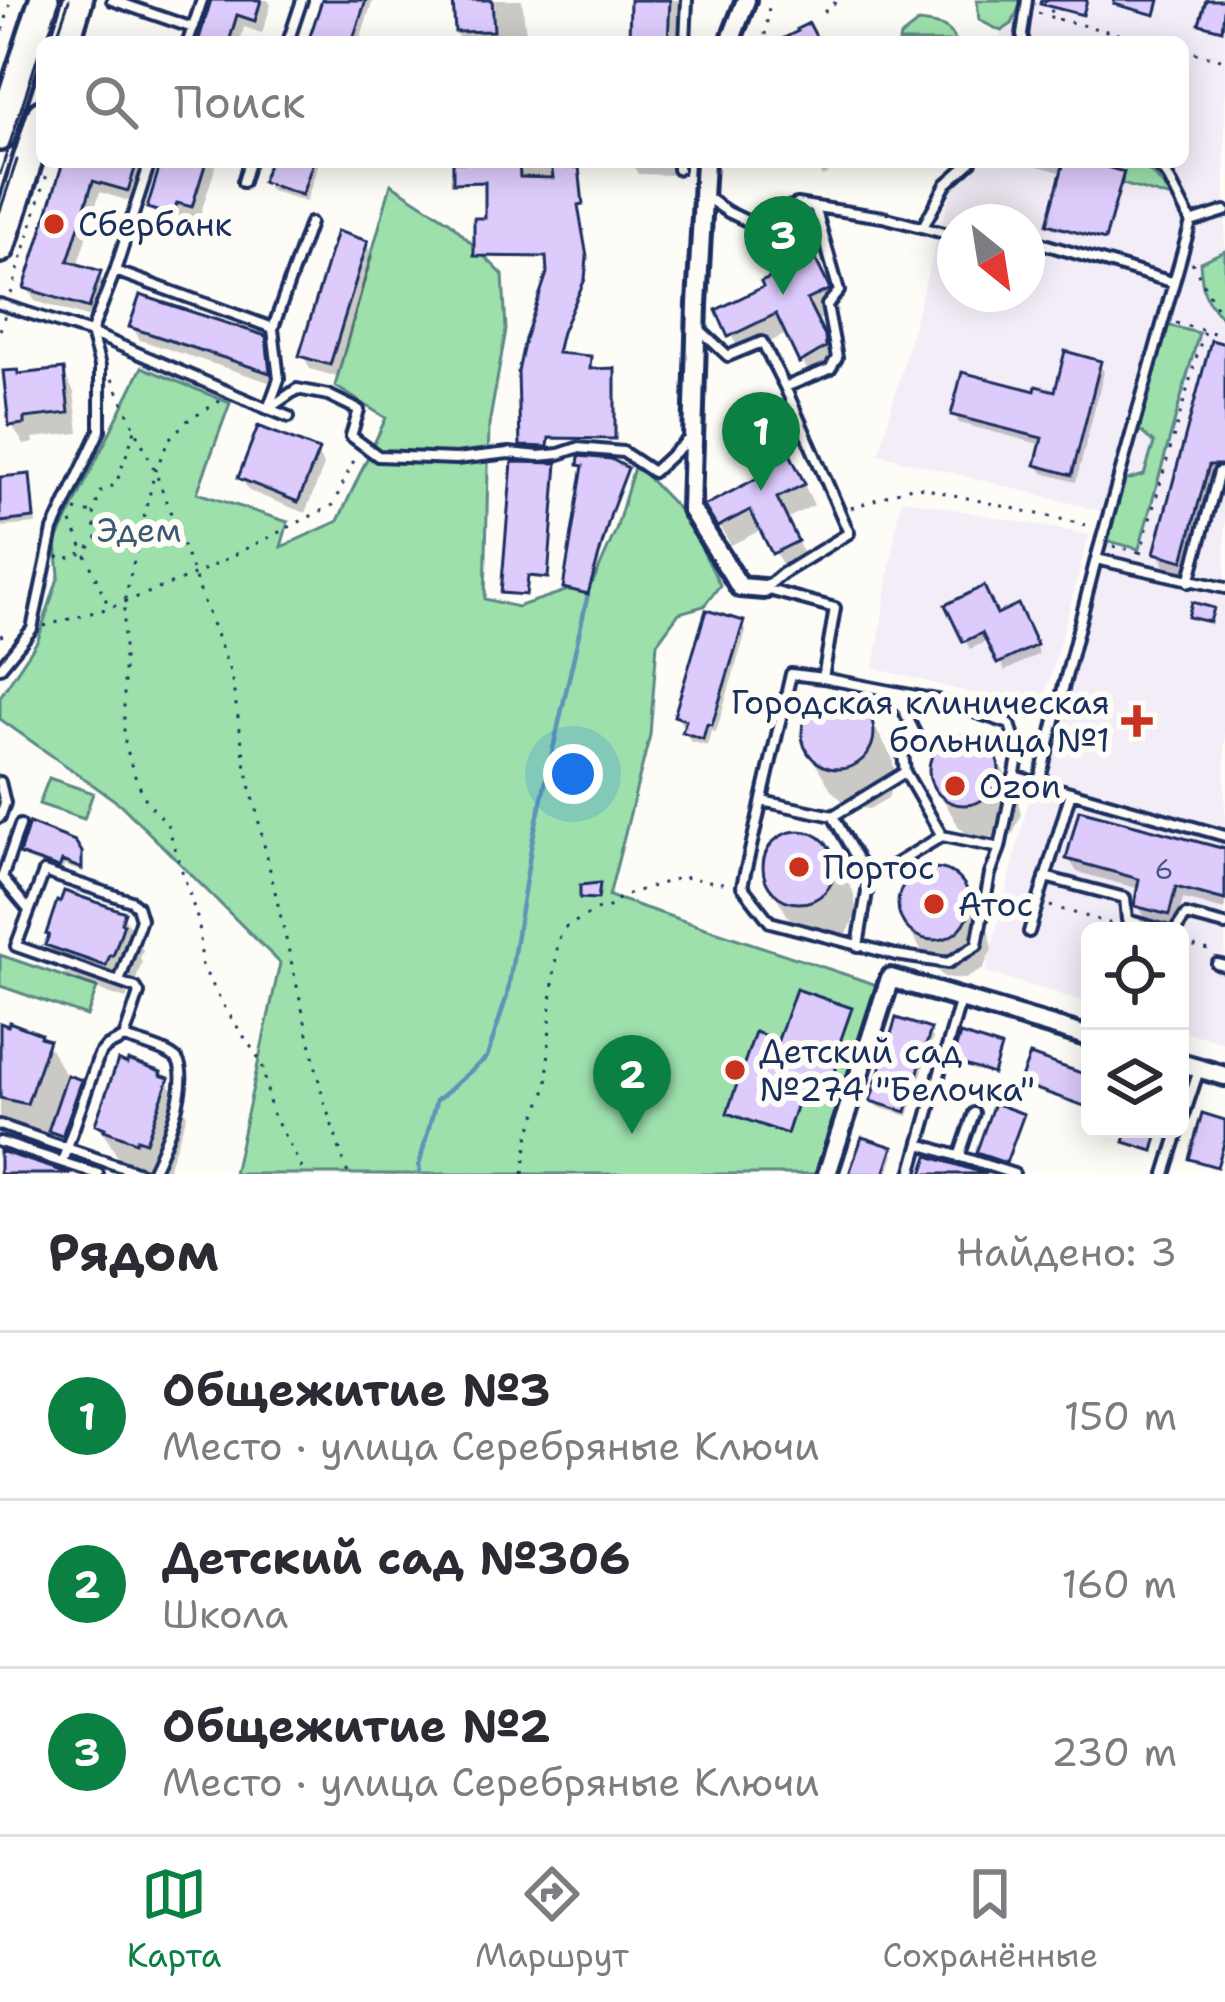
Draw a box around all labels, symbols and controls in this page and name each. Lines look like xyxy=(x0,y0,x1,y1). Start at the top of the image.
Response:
search box xyxy=(36,36,1189,168)
icon: search xyxy=(78,69,144,135)
text: Поиск xyxy=(174,72,305,132)
pin: 3 xyxy=(744,196,822,295)
place label: Сбербанк xyxy=(78,202,232,247)
north arrow xyxy=(937,204,1045,312)
marker: Сбербанк xyxy=(41,211,67,237)
pin: 1 xyxy=(722,392,800,491)
park label: Эдем xyxy=(97,508,181,553)
place label: Городская клиническая больница №1 xyxy=(731,680,1110,763)
marker: Городская клиническая больница №1 xyxy=(1121,705,1153,737)
your location xyxy=(543,744,603,804)
place label: Ozon xyxy=(979,764,1061,809)
marker: Ozon xyxy=(942,773,968,799)
place label: Портос xyxy=(823,845,935,890)
house number: 6 xyxy=(1155,851,1173,888)
marker: Портос xyxy=(786,854,812,880)
place label: Атос xyxy=(958,882,1033,927)
marker: Атос xyxy=(921,891,947,917)
map controls xyxy=(1081,922,1189,1138)
button: locate xyxy=(1081,922,1189,1030)
place label: Детский сад №274 "Белочка" xyxy=(759,1029,1035,1112)
button: layers xyxy=(1081,1030,1189,1138)
pin: 2 xyxy=(593,1035,671,1134)
marker: Детский сад №274 "Белочка" xyxy=(722,1057,748,1083)
text: Рядом xyxy=(48,1218,219,1286)
text: Найдено: 3 xyxy=(956,1226,1177,1278)
text: Общежитие №3 xyxy=(162,1360,551,1420)
text: 1 xyxy=(78,1390,96,1442)
text: 150 m xyxy=(1064,1390,1177,1442)
text: Место · улица Серебряные Ключи xyxy=(162,1420,820,1472)
text: Детский сад №306 xyxy=(162,1528,631,1588)
text: 2 xyxy=(73,1558,101,1610)
text: 160 m xyxy=(1062,1558,1177,1610)
text: Школа xyxy=(162,1588,288,1640)
text: Общежитие №2 xyxy=(162,1696,551,1756)
text: 3 xyxy=(73,1726,101,1778)
text: 230 m xyxy=(1051,1726,1177,1778)
text: Место · улица Серебряные Ключи xyxy=(162,1756,820,1808)
tab: Карта xyxy=(127,1861,221,1978)
tab: Маршрут xyxy=(475,1861,629,1978)
tab: Сохранённые xyxy=(883,1861,1098,1978)

